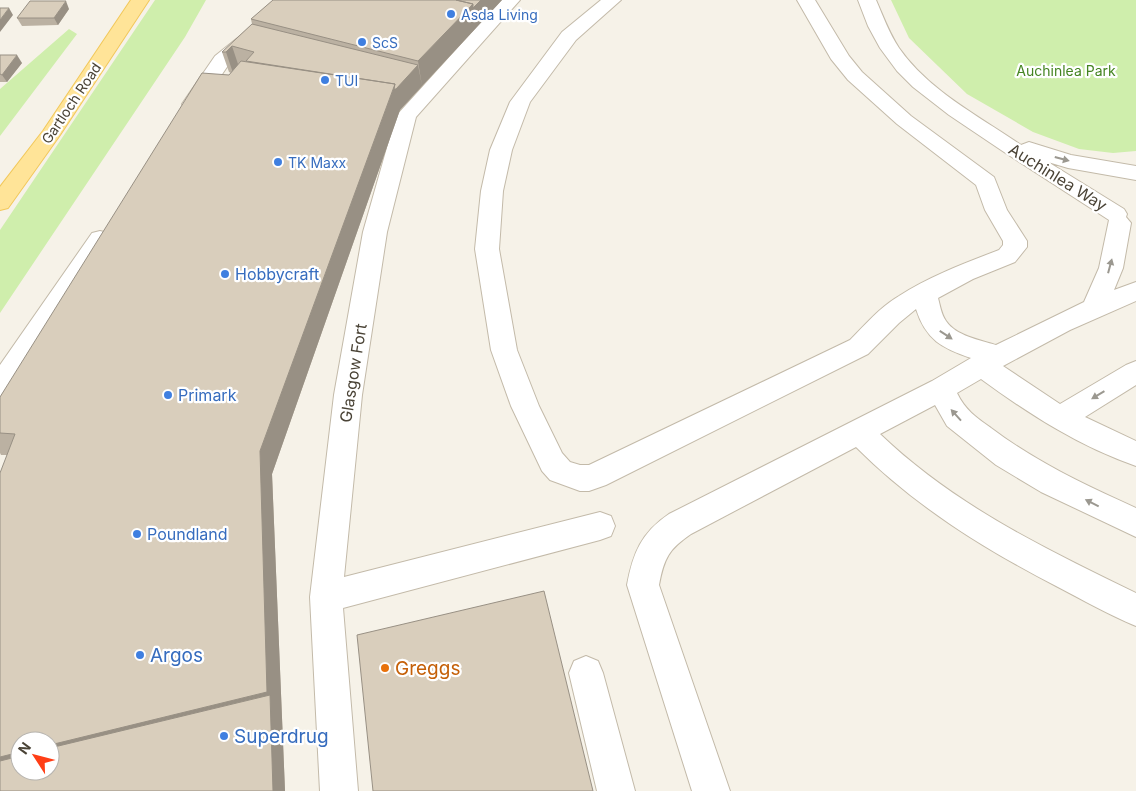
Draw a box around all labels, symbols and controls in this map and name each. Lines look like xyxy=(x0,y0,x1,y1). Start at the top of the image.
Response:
place label: Asda Living xyxy=(461,6,538,23)
marker: Asda Living xyxy=(445,8,457,20)
place label: ScS xyxy=(372,34,398,51)
marker: ScS xyxy=(356,36,368,48)
street label: Gartloch Road xyxy=(38,59,104,147)
park label: Auchinlea Park xyxy=(1016,62,1116,79)
place label: TUI xyxy=(335,72,358,89)
marker: TUI xyxy=(319,74,331,86)
street label: Auchinlea Way xyxy=(1005,139,1111,215)
place label: TK Maxx xyxy=(288,154,347,171)
marker: TK Maxx xyxy=(272,156,284,168)
one-way arrow xyxy=(1055,156,1070,164)
one-way arrow xyxy=(1107,258,1115,273)
place label: Hobbycraft xyxy=(235,264,319,284)
marker: Hobbycraft xyxy=(219,268,231,280)
street label: Glasgow Fort xyxy=(335,322,371,424)
one-way arrow xyxy=(940,330,953,340)
place label: Primark xyxy=(178,385,237,405)
marker: Primark xyxy=(162,389,174,401)
one-way arrow xyxy=(1091,391,1104,400)
one-way arrow xyxy=(950,410,962,422)
one-way arrow xyxy=(1085,499,1099,507)
place label: Poundland xyxy=(147,524,228,544)
marker: Poundland xyxy=(131,528,143,540)
place label: Argos xyxy=(150,644,203,667)
marker: Argos xyxy=(134,649,146,661)
place label: Greggs xyxy=(395,657,460,680)
marker: Greggs xyxy=(379,662,391,674)
place label: Superdrug xyxy=(234,725,329,748)
marker: Superdrug xyxy=(218,730,230,742)
north arrow xyxy=(10,731,60,781)
text: N xyxy=(14,739,34,757)

